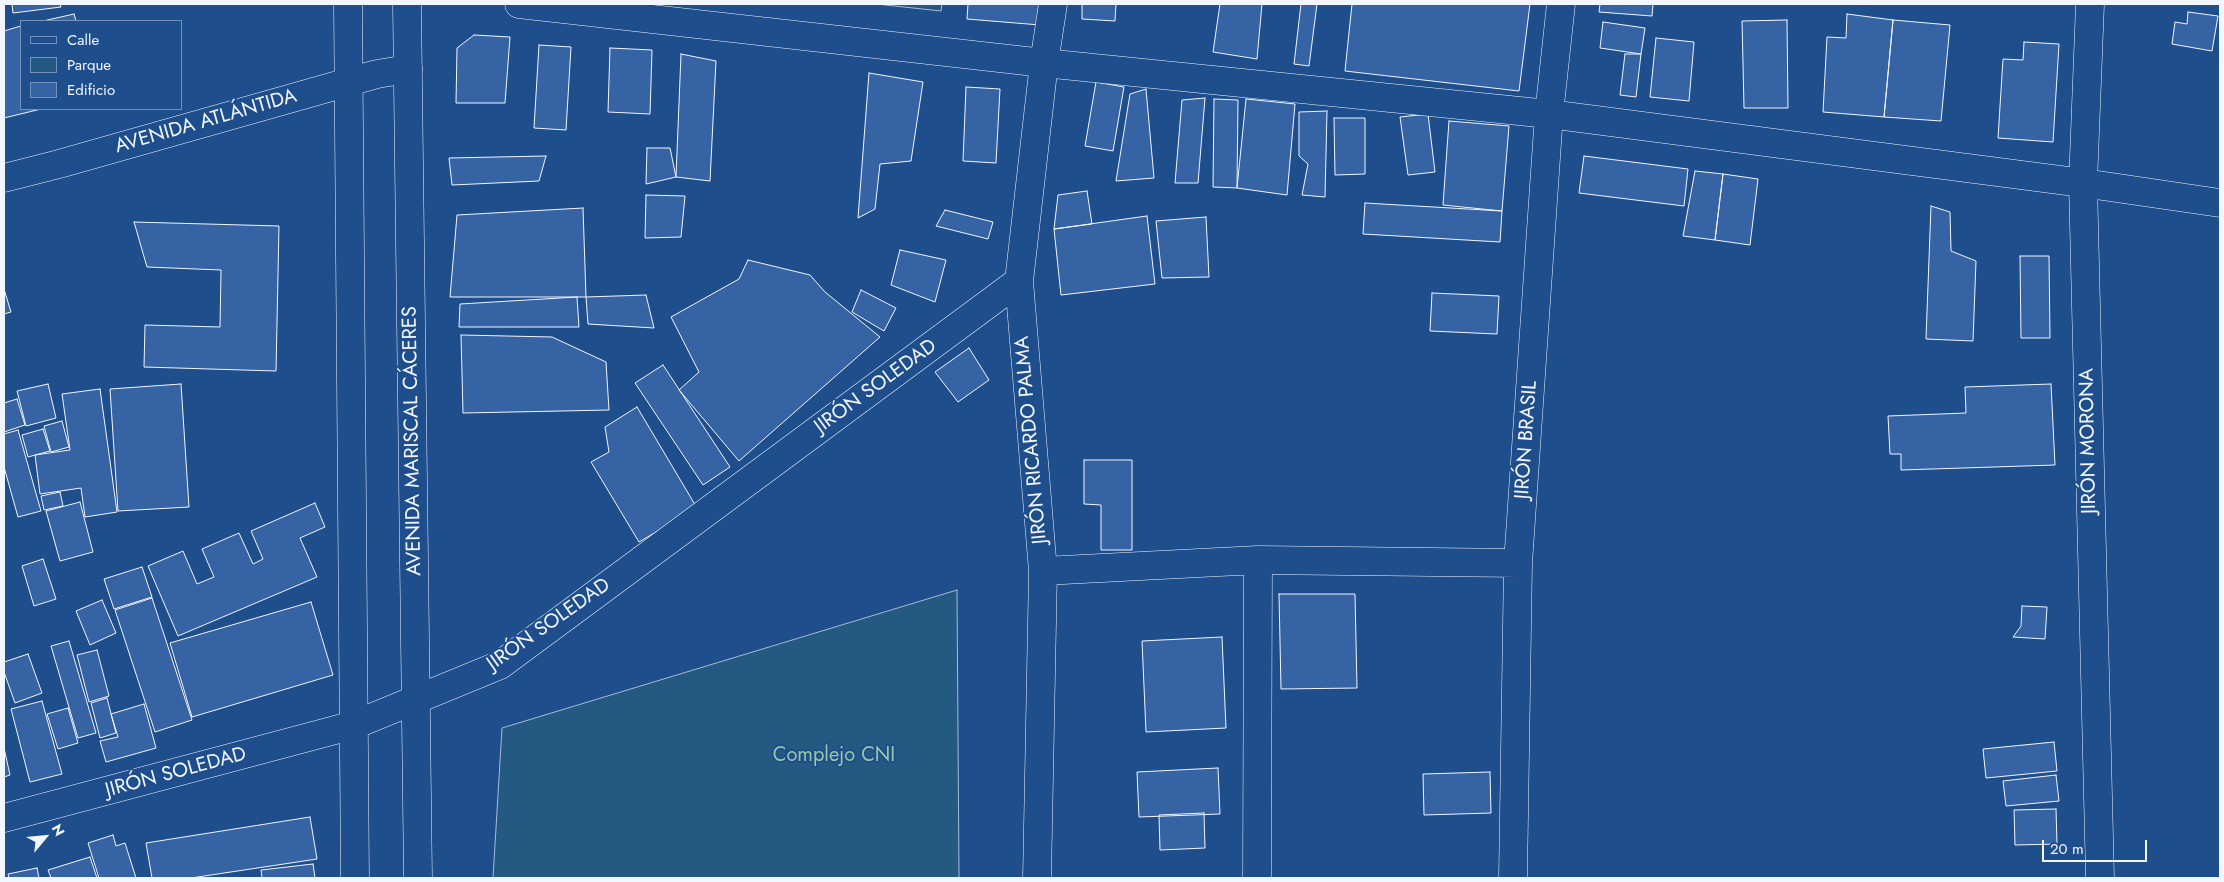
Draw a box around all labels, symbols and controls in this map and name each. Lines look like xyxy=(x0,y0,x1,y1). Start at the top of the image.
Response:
legend xyxy=(20,20,182,110)
text: Calle xyxy=(67,29,99,51)
text: Parque xyxy=(67,54,111,76)
text: Edificio xyxy=(67,79,115,101)
street label: AVENIDA ATLÁNTIDA xyxy=(112,85,300,159)
street label: AVENIDA MARISCAL CÁCERES xyxy=(399,306,427,576)
street label: JIRÓN SOLEDAD xyxy=(810,335,942,439)
street label: JIRÓN RICARDO PALMA xyxy=(1011,335,1053,545)
street label: JIRÓN MORONA xyxy=(2076,368,2102,514)
street label: JIRÓN BRASIL xyxy=(1511,380,1543,500)
street label: JIRÓN SOLEDAD xyxy=(483,574,615,676)
street label: JIRÓN SOLEDAD xyxy=(103,743,249,803)
park label: Complejo CNI xyxy=(773,744,895,768)
north arrow xyxy=(20,812,70,862)
text: N xyxy=(47,820,70,840)
scale bar xyxy=(2044,830,2149,862)
text: 20 m xyxy=(2050,838,2084,860)

